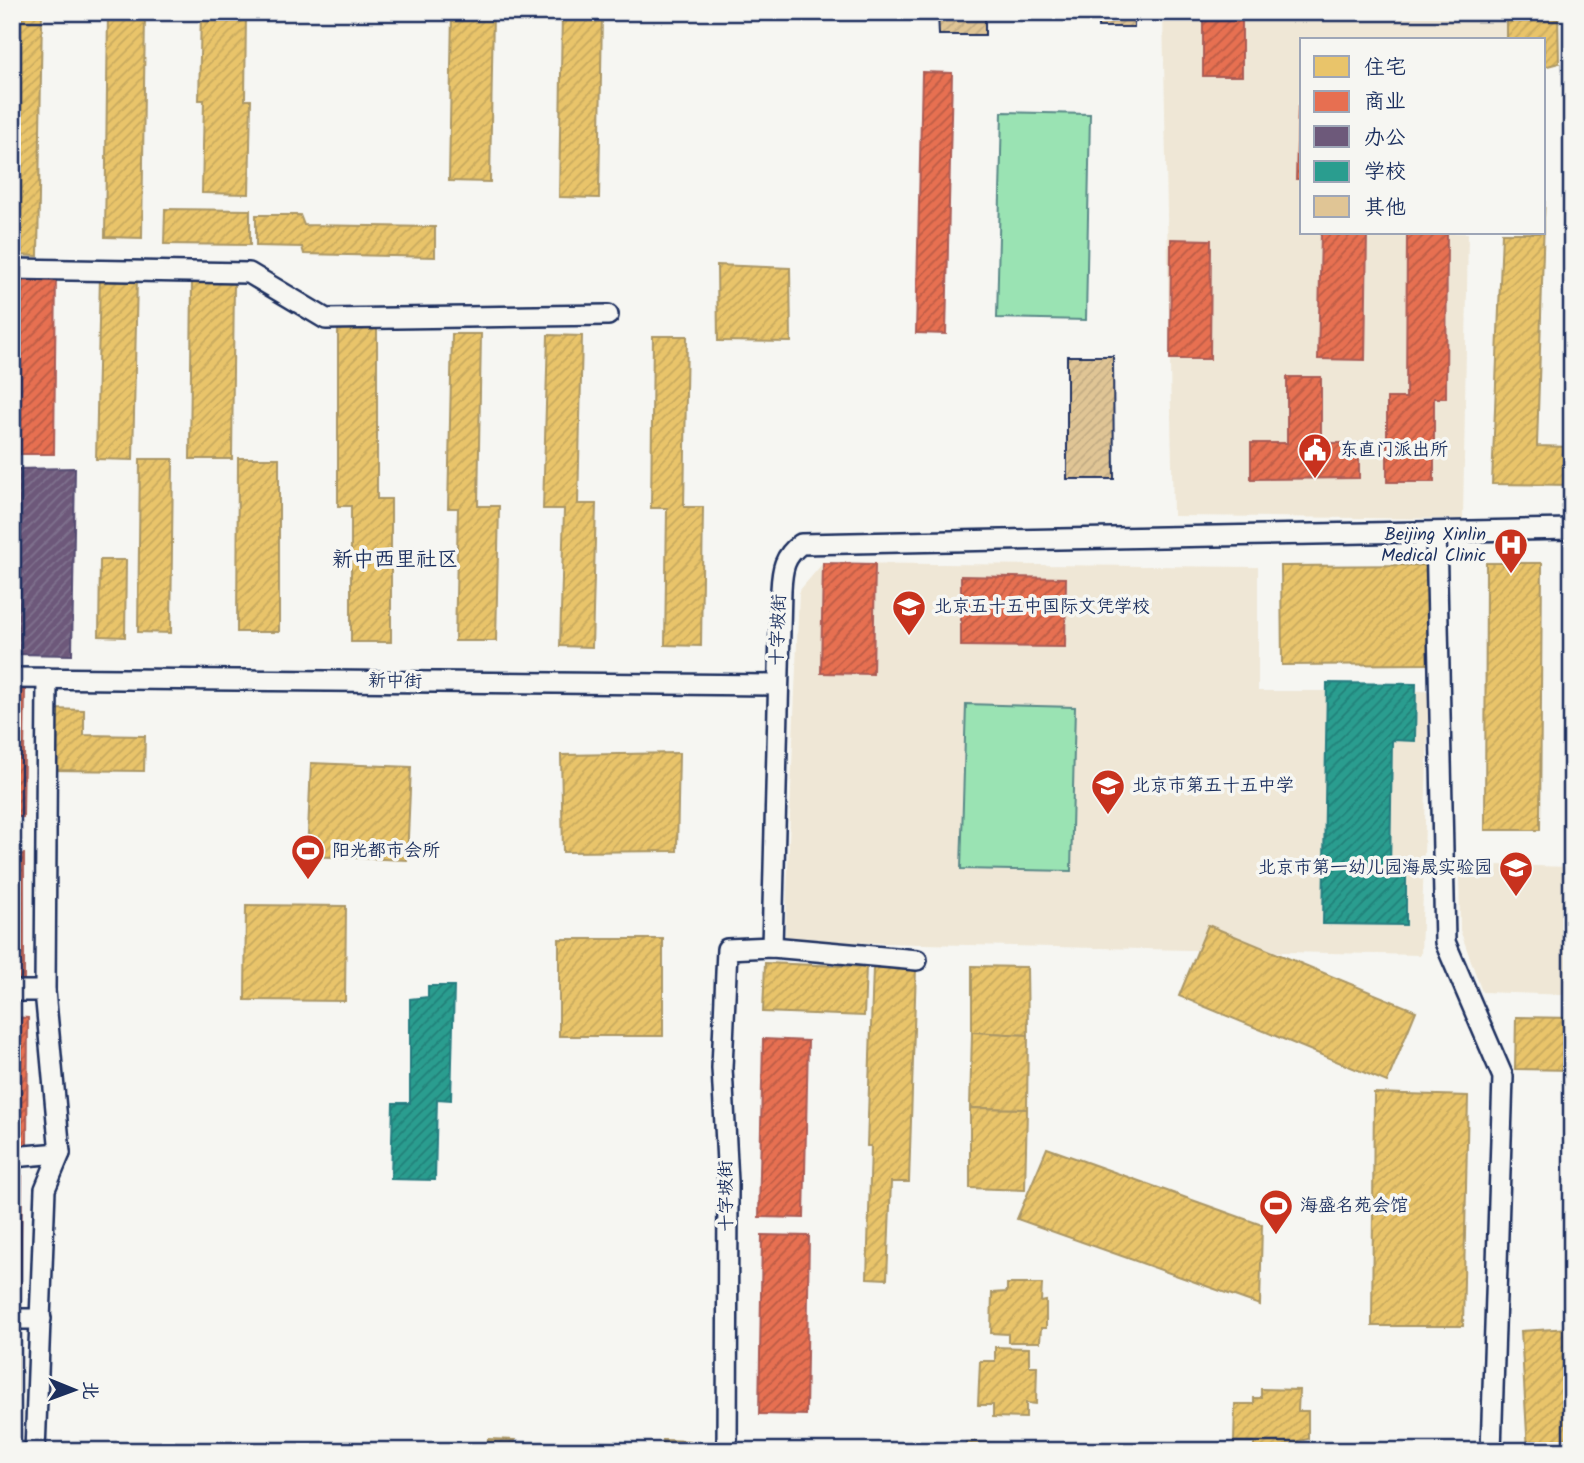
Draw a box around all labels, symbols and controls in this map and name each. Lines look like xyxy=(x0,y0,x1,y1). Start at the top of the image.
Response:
legend xyxy=(1300,38,1546,234)
text: 住宅 xyxy=(1364,52,1406,85)
text: 商业 xyxy=(1364,86,1406,119)
text: 办公 xyxy=(1364,122,1406,155)
text: 学校 xyxy=(1364,156,1406,189)
text: 其他 xyxy=(1364,192,1406,225)
public building icon: 东直门派出所 xyxy=(1296,431,1334,480)
place label: 东直门派出所 xyxy=(1340,436,1448,465)
place label: Beijing Xinlin Medical Clinic xyxy=(1381,521,1486,571)
hospital icon: Beijing Xinlin Medical Clinic xyxy=(1492,526,1530,575)
district label: 新中西里社区 xyxy=(332,544,458,577)
school or university icon: 北京五十五中国际文凭学校 xyxy=(890,588,928,637)
place label: 北京五十五中国际文凭学校 xyxy=(934,593,1150,622)
street label: 十字坡街 xyxy=(763,594,795,666)
street label: 新中街 xyxy=(368,667,422,697)
school or university icon: 北京市第五十五中学 xyxy=(1089,767,1127,816)
place label: 北京市第五十五中学 xyxy=(1132,772,1294,801)
sports icon: 阳光都市会所 xyxy=(289,832,327,881)
place label: 阳光都市会所 xyxy=(332,837,440,866)
school or university icon: 北京市第一幼儿园海晟实验园 xyxy=(1497,849,1535,898)
place label: 北京市第一幼儿园海晟实验园 xyxy=(1258,854,1492,883)
street label: 十字坡街 xyxy=(712,1160,742,1232)
sports icon: 海盛名苑会馆 xyxy=(1257,1187,1295,1236)
place label: 海盛名苑会馆 xyxy=(1300,1192,1408,1221)
north arrow xyxy=(38,1354,108,1424)
text: 北 xyxy=(74,1380,104,1400)

